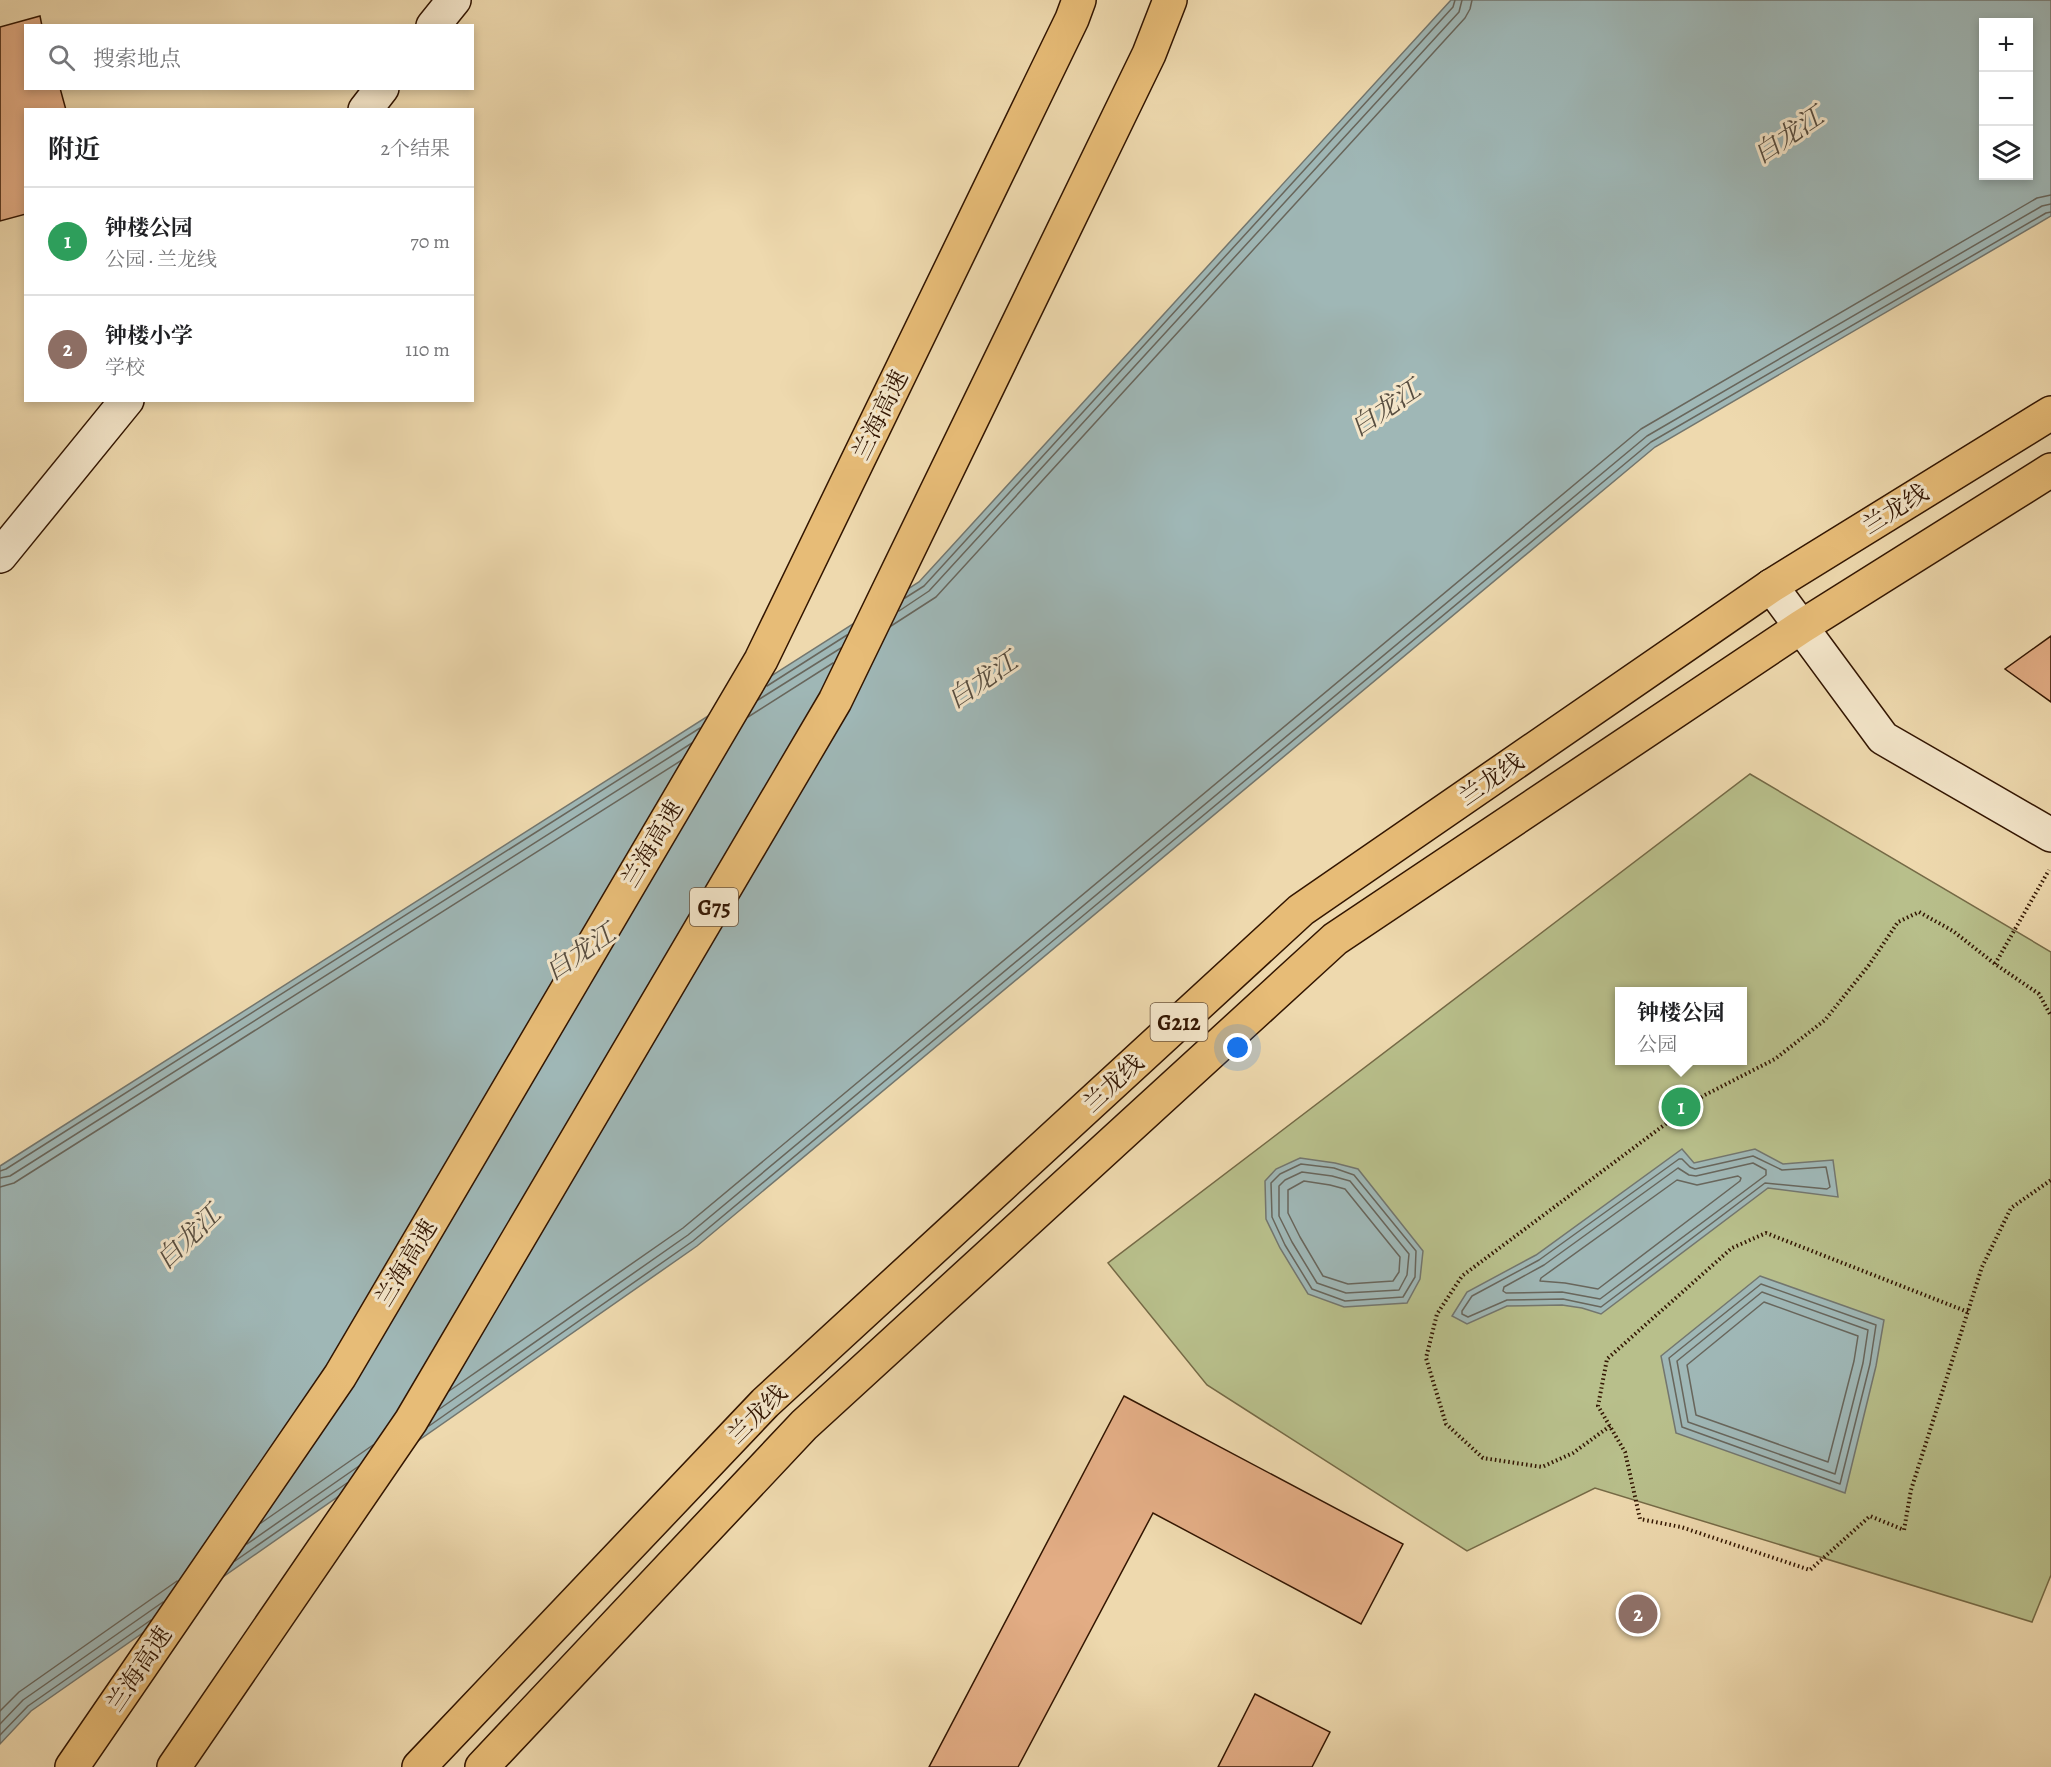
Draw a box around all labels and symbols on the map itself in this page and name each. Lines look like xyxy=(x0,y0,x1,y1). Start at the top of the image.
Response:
water label: 白龙江 xyxy=(1746,97,1834,172)
street label: 兰海高速 xyxy=(845,365,915,465)
water label: 白龙江 xyxy=(1343,370,1431,445)
street label: 兰龙线 xyxy=(1856,476,1934,542)
water label: 白龙江 xyxy=(940,642,1028,717)
street label: 兰龙线 xyxy=(1452,745,1530,813)
street label: 兰海高速 xyxy=(614,795,690,893)
road number: G75 xyxy=(690,888,738,926)
water label: 白龙江 xyxy=(538,914,626,989)
road number: G212 xyxy=(1150,1003,1208,1041)
your location xyxy=(1223,1033,1252,1062)
street label: 兰龙线 xyxy=(1076,1047,1150,1119)
pin: 1 xyxy=(1662,1084,1700,1130)
water label: 白龙江 xyxy=(148,1195,231,1277)
street label: 兰海高速 xyxy=(368,1214,444,1312)
street label: 兰龙线 xyxy=(720,1377,794,1451)
pin: 2 xyxy=(1618,1592,1658,1636)
street label: 兰海高速 xyxy=(99,1620,179,1718)

